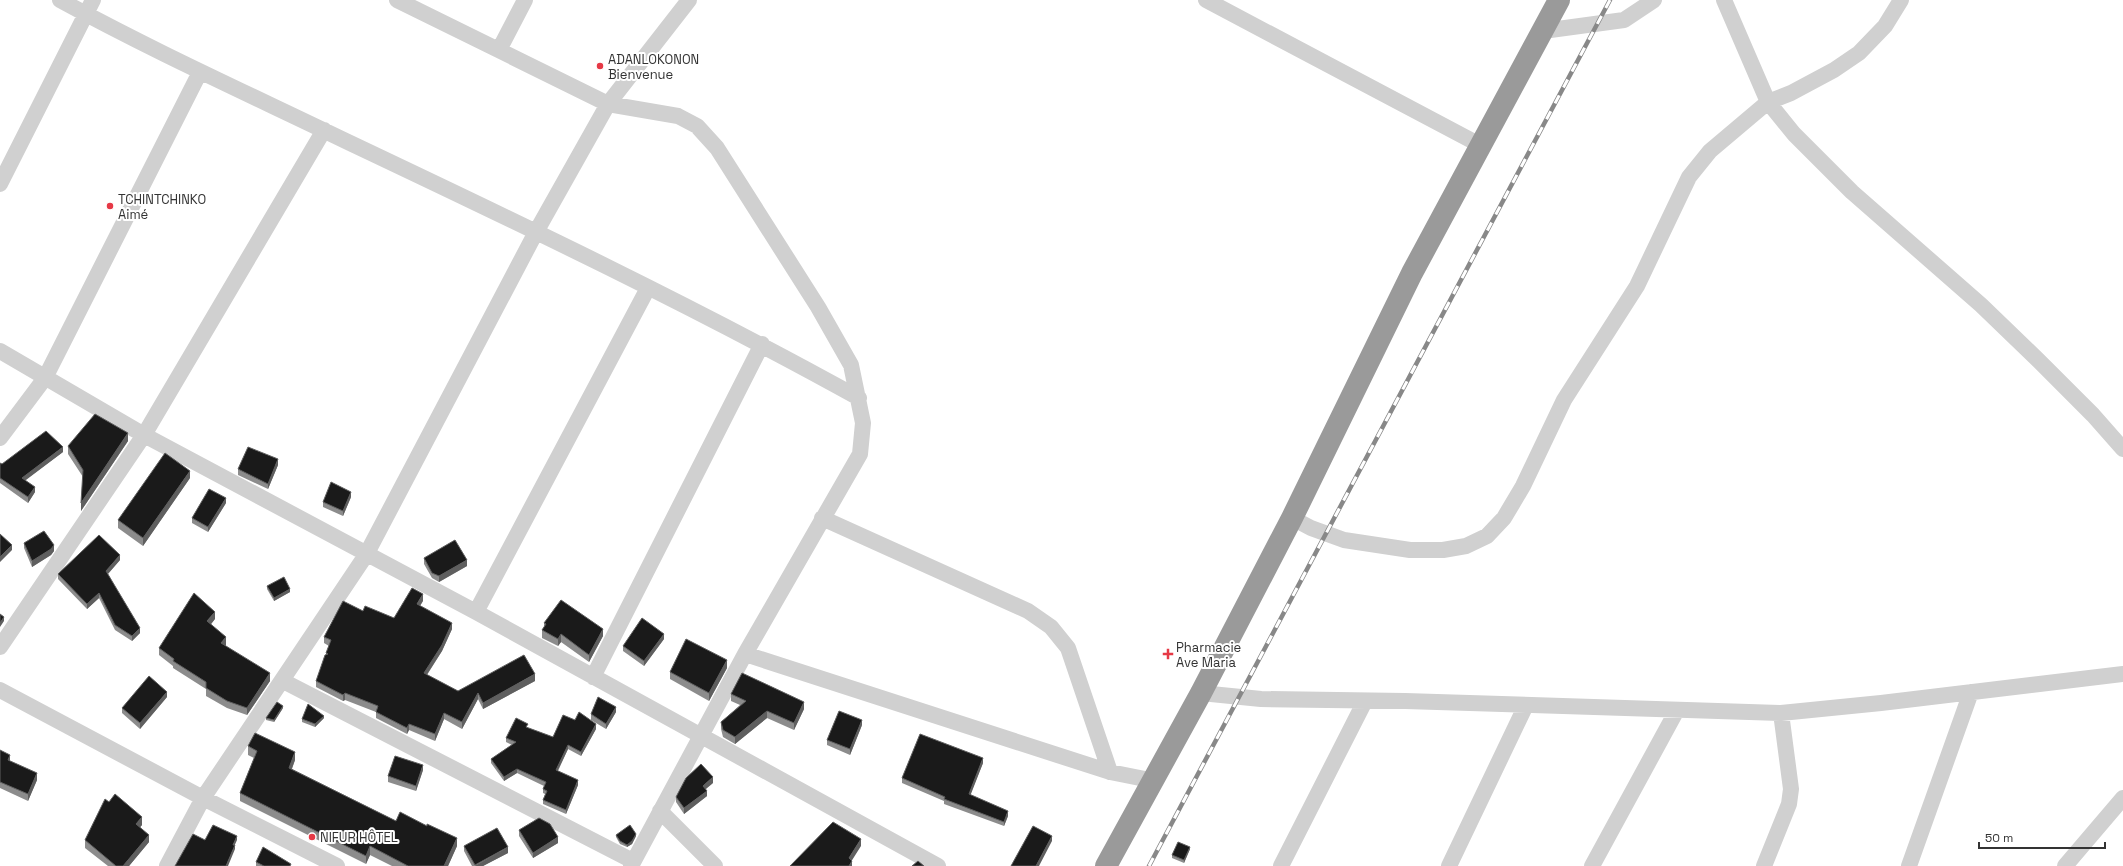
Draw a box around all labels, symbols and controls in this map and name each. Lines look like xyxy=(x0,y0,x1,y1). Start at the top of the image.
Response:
place label: ADANLOKONON Bienvenue xyxy=(608,51,699,83)
marker: ADANLOKONON Bienvenue xyxy=(595,61,605,71)
place label: TCHINTCHINKO Aimé xyxy=(118,191,206,223)
marker: TCHINTCHINKO Aimé xyxy=(105,201,115,211)
place label: Pharmacie Ave Maria xyxy=(1176,639,1241,671)
marker: Pharmacie Ave Maria xyxy=(1163,649,1173,659)
scale bar xyxy=(1979,824,2105,850)
place label: NIFUR HÔTEL xyxy=(320,829,398,846)
text: 50 m xyxy=(1985,830,2013,846)
marker: NIFUR HÔTEL xyxy=(307,832,317,842)

